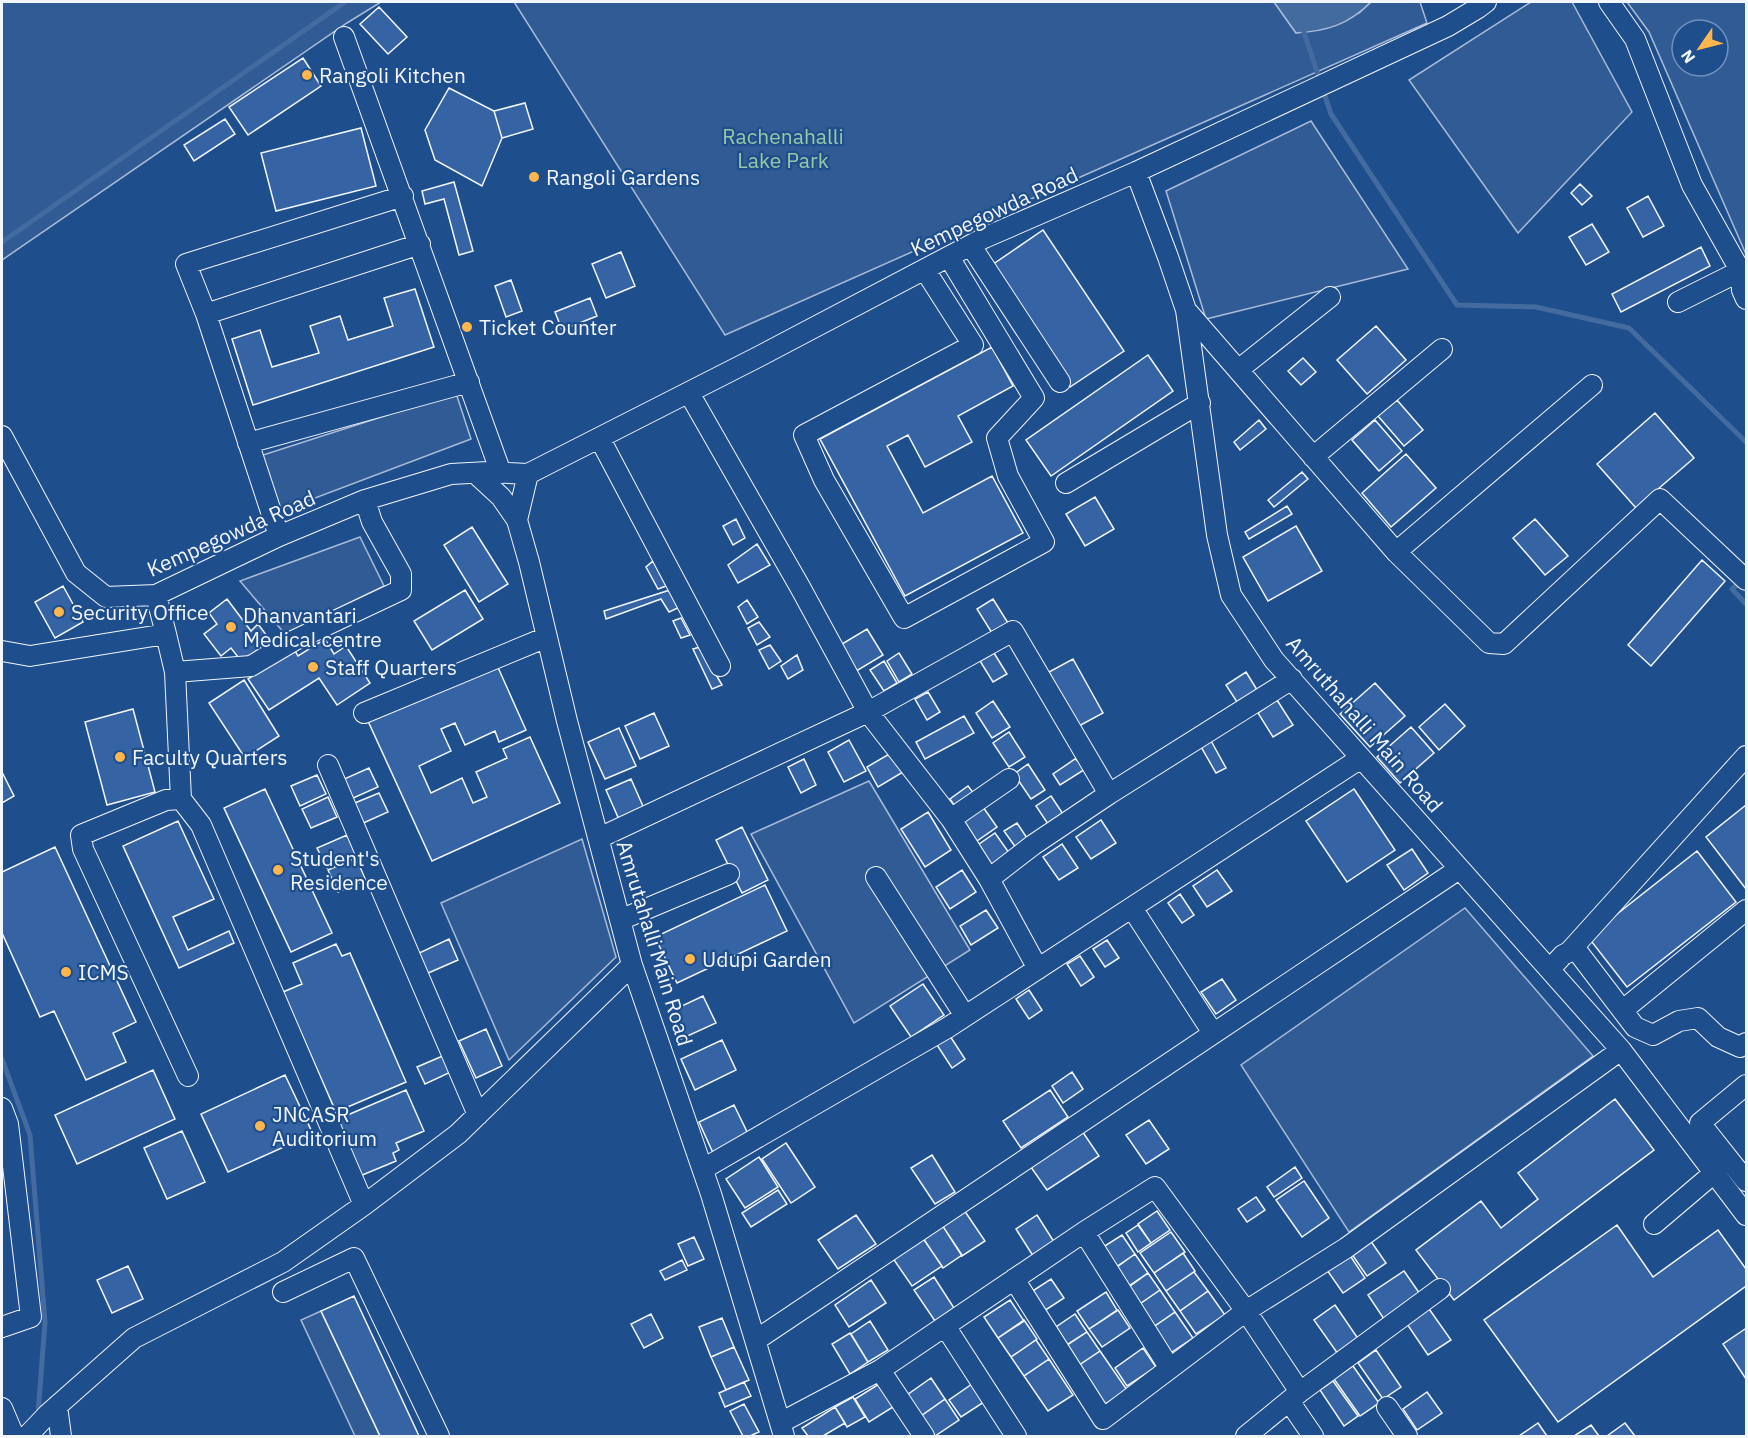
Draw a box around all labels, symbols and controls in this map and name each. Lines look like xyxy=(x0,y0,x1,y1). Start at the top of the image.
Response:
north arrow xyxy=(1670,18,1730,78)
text: N xyxy=(1676,46,1699,67)
place label: Rangoli Kitchen xyxy=(319,61,466,89)
marker: Rangoli Kitchen xyxy=(300,68,314,82)
park label: Rachenahalli Lake Park xyxy=(722,122,844,174)
street label: Kempegowda Road xyxy=(906,160,1082,262)
place label: Rangoli Gardens xyxy=(546,163,700,191)
marker: Rangoli Gardens xyxy=(527,170,541,184)
place label: Ticket Counter xyxy=(479,313,617,341)
marker: Ticket Counter xyxy=(460,320,474,334)
street label: Kempegowda Road xyxy=(142,483,320,583)
place label: Security Office xyxy=(71,598,209,626)
place label: Dhanvantari Medical centre xyxy=(243,601,382,653)
marker: Security Office xyxy=(52,605,66,619)
marker: Dhanvantari Medical centre xyxy=(224,620,238,634)
street label: Amruthahalli Main Road xyxy=(1281,630,1449,818)
place label: Staff Quarters xyxy=(325,653,457,681)
marker: Staff Quarters xyxy=(306,660,320,674)
place label: Faculty Quarters xyxy=(132,743,288,771)
marker: Faculty Quarters xyxy=(113,750,127,764)
street label: Amrutahalli Main Road xyxy=(610,837,700,1049)
place label: Student's Residence xyxy=(290,844,388,896)
marker: Student's Residence xyxy=(271,863,285,877)
place label: Udupi Garden xyxy=(702,945,832,973)
marker: Udupi Garden xyxy=(683,952,697,966)
place label: ICMS xyxy=(78,958,129,986)
marker: ICMS xyxy=(59,965,73,979)
place label: JNCASR Auditorium xyxy=(272,1100,377,1152)
marker: JNCASR Auditorium xyxy=(253,1119,267,1133)

